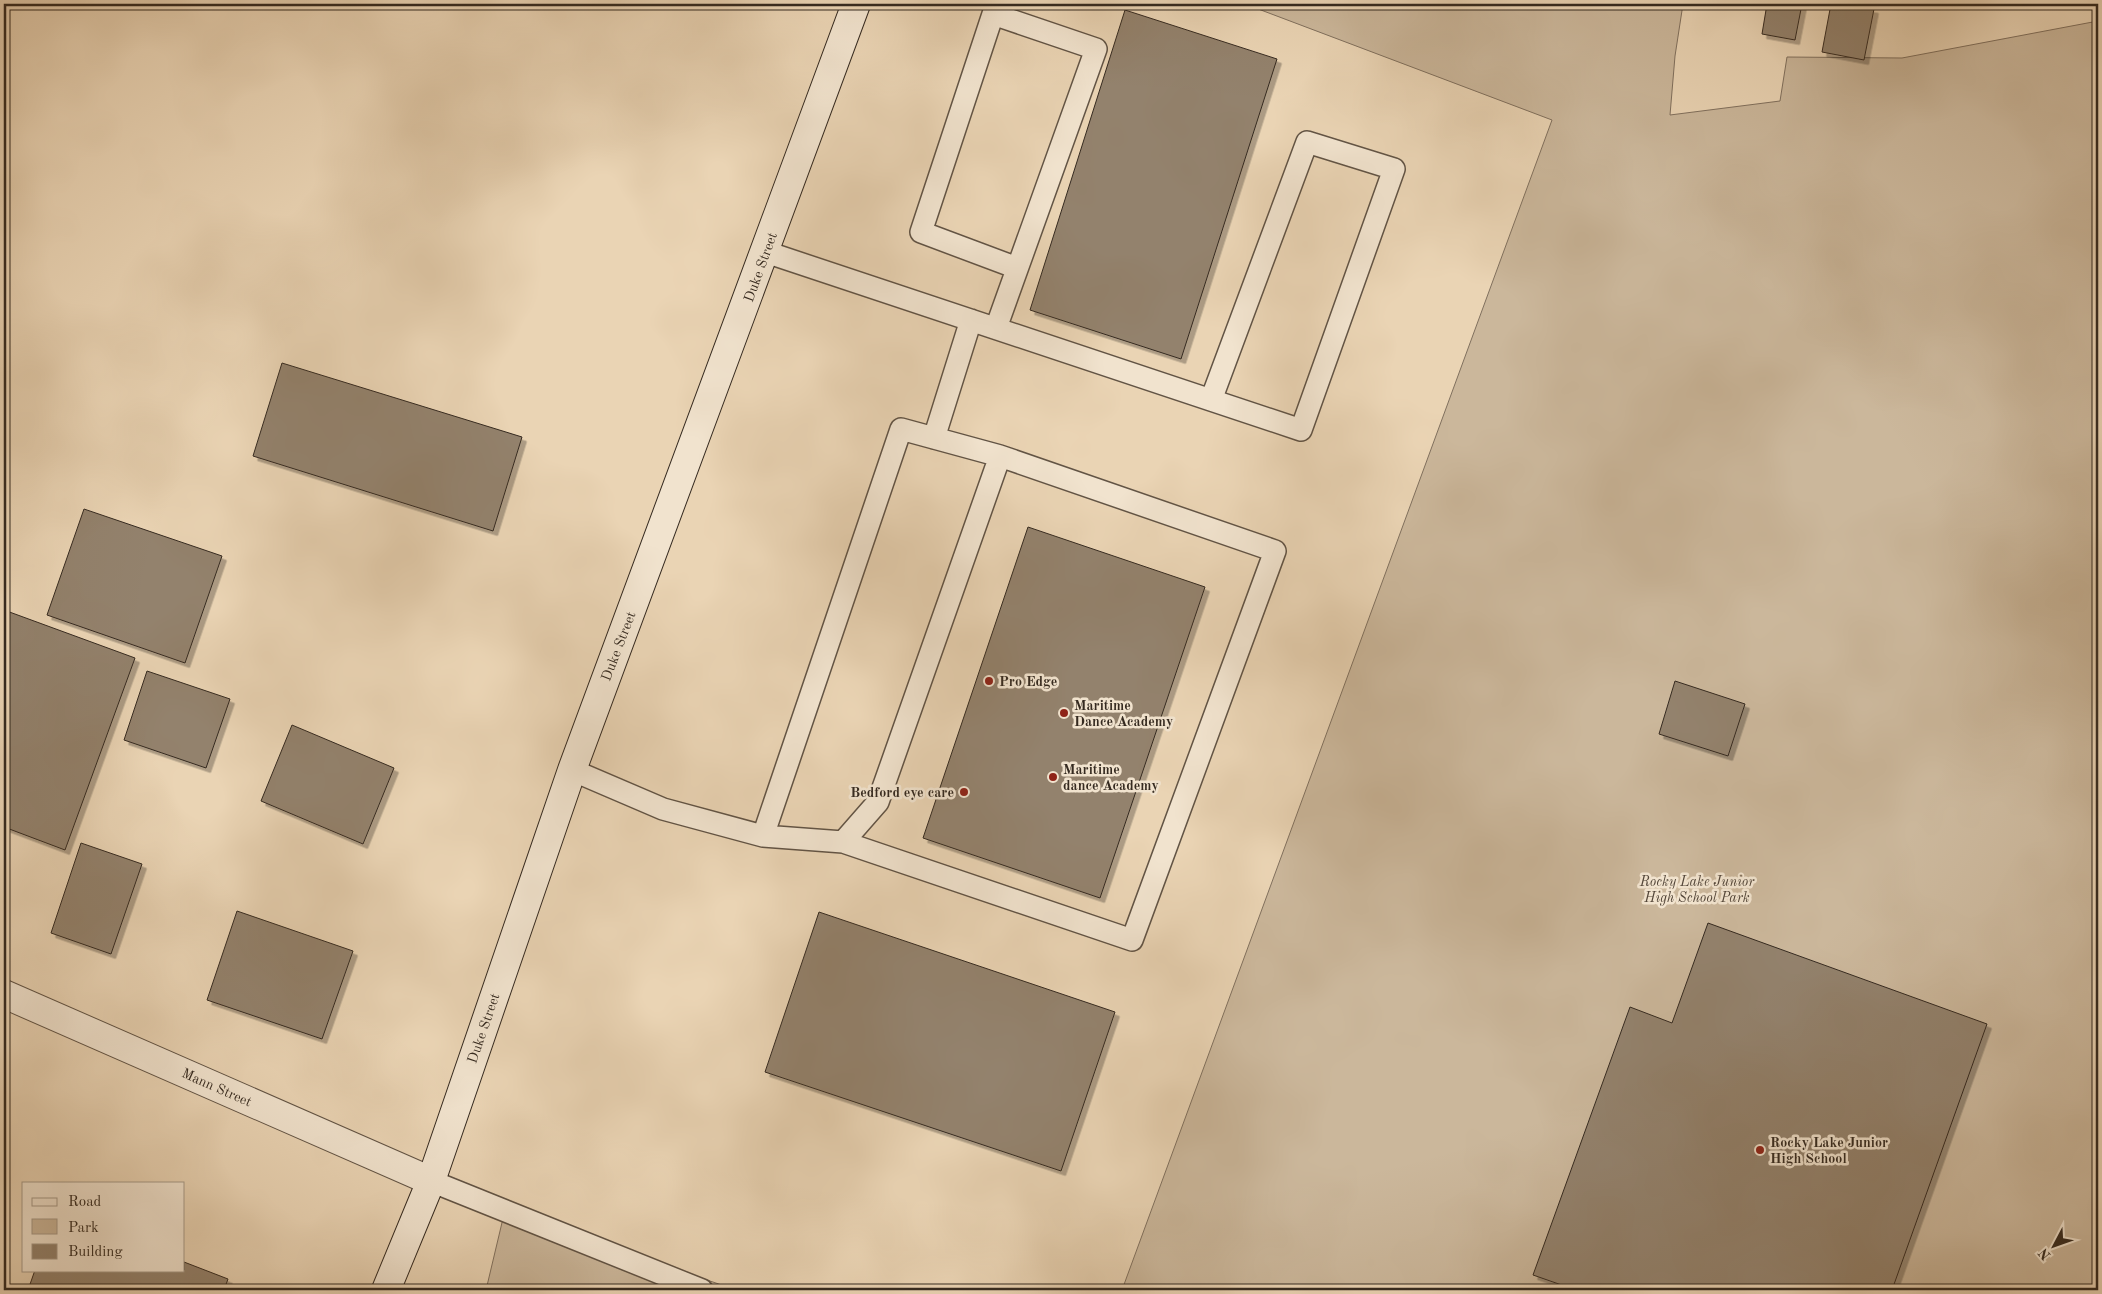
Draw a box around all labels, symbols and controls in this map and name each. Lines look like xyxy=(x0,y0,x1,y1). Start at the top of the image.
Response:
street label: Duke Street xyxy=(742,230,780,304)
street label: Duke Street xyxy=(599,610,639,683)
marker: Pro Edge xyxy=(983,675,995,687)
place label: Pro Edge xyxy=(999,675,1057,689)
place label: Maritime Dance Academy xyxy=(1074,699,1173,729)
marker: Maritime Dance Academy xyxy=(1058,707,1070,719)
place label: Maritime dance Academy xyxy=(1063,763,1159,793)
marker: Maritime dance Academy xyxy=(1047,771,1059,783)
place label: Bedford eye care xyxy=(850,786,954,800)
marker: Bedford eye care xyxy=(958,786,970,798)
park label: Rocky Lake Junior High School Park xyxy=(1639,875,1755,906)
street label: Duke Street xyxy=(465,991,503,1065)
street label: Mann Street xyxy=(180,1066,254,1110)
place label: Rocky Lake Junior High School xyxy=(1770,1136,1888,1166)
marker: Rocky Lake Junior High School xyxy=(1754,1144,1766,1156)
legend xyxy=(22,1182,185,1272)
text: Road xyxy=(68,1195,102,1210)
text: Park xyxy=(68,1221,99,1236)
north arrow xyxy=(2030,1222,2080,1272)
text: Building xyxy=(68,1245,123,1260)
text: N xyxy=(2036,1245,2054,1263)

